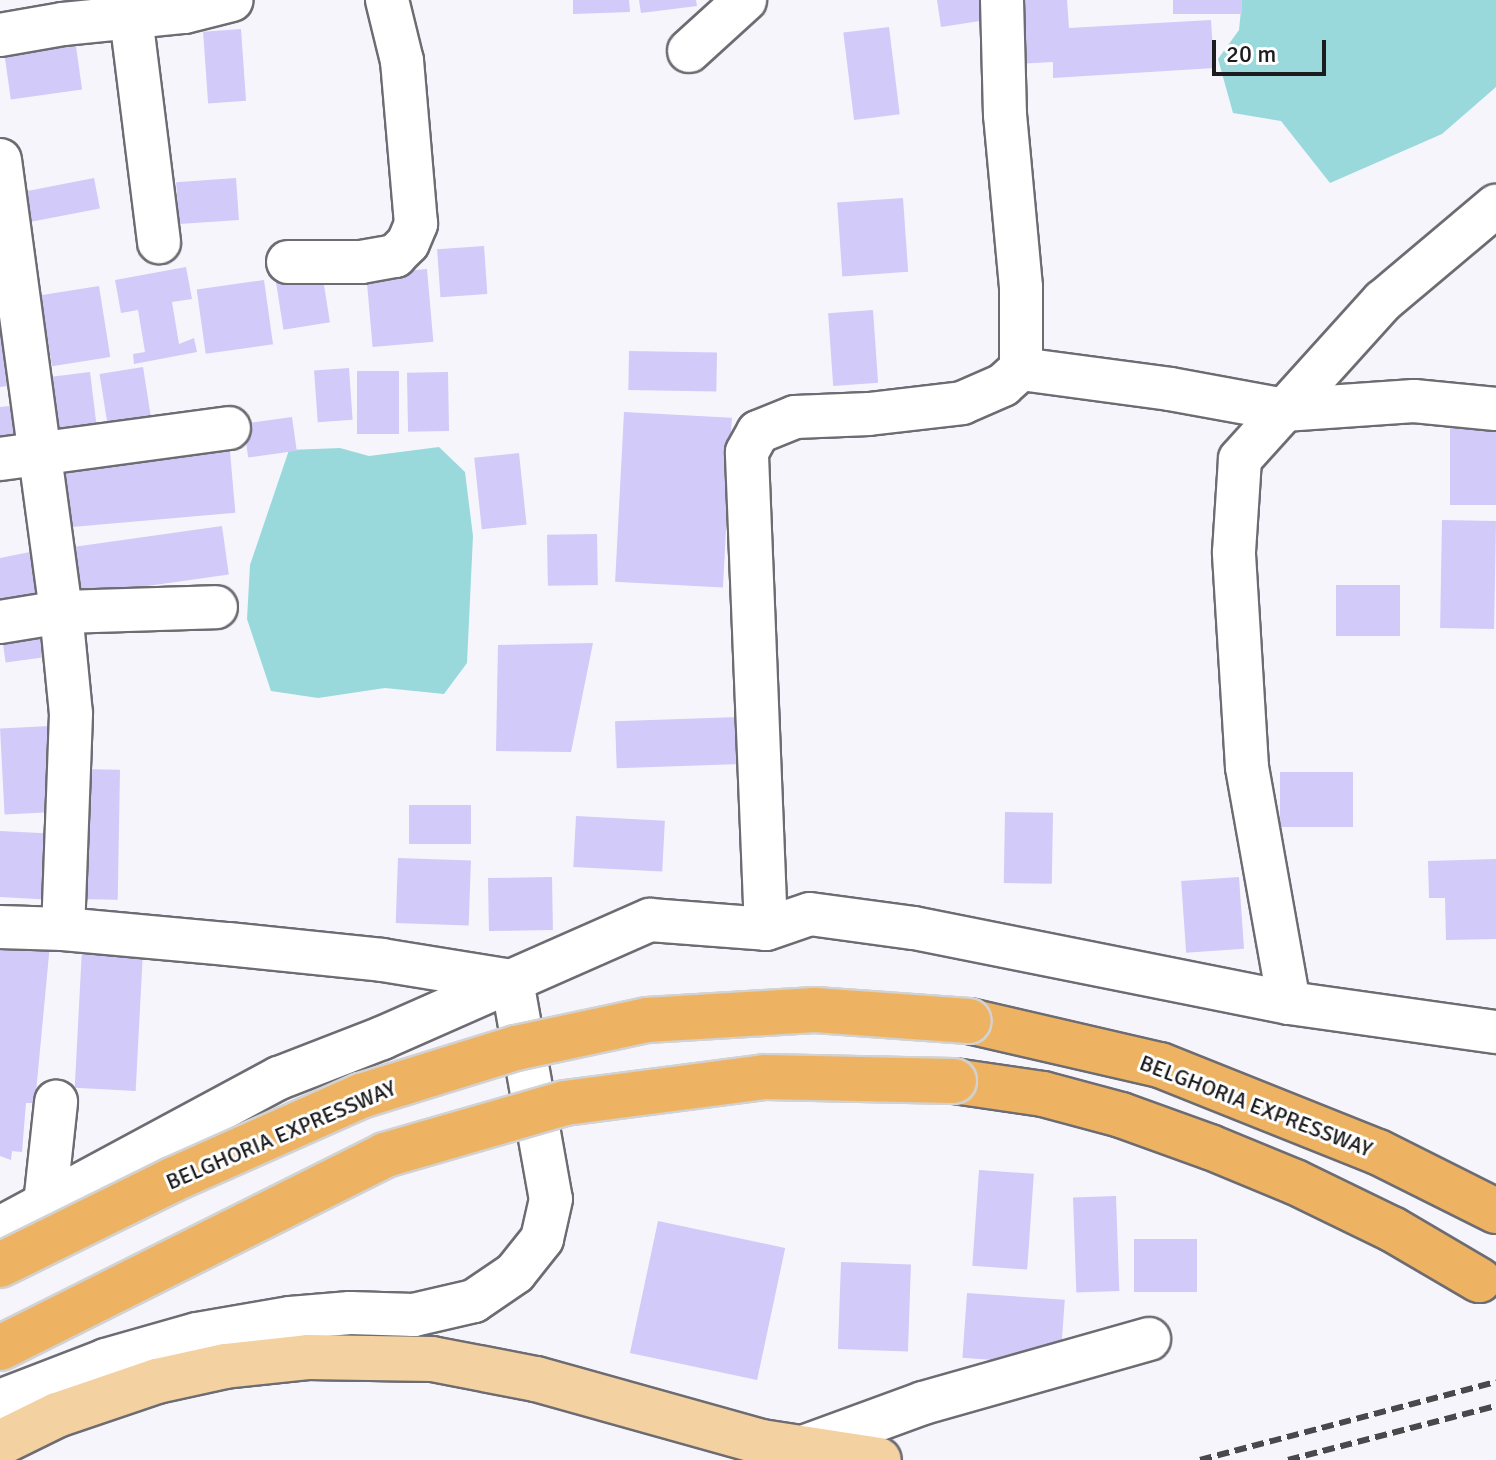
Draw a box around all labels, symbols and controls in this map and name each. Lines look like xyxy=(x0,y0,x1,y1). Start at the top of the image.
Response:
scale bar xyxy=(1216,24,1330,74)
text: 20 m xyxy=(1226,39,1276,69)
street label: BELGHORIA EXPRESSWAY xyxy=(1136,1049,1376,1163)
street label: BELGHORIA EXPRESSWAY xyxy=(162,1075,400,1195)

